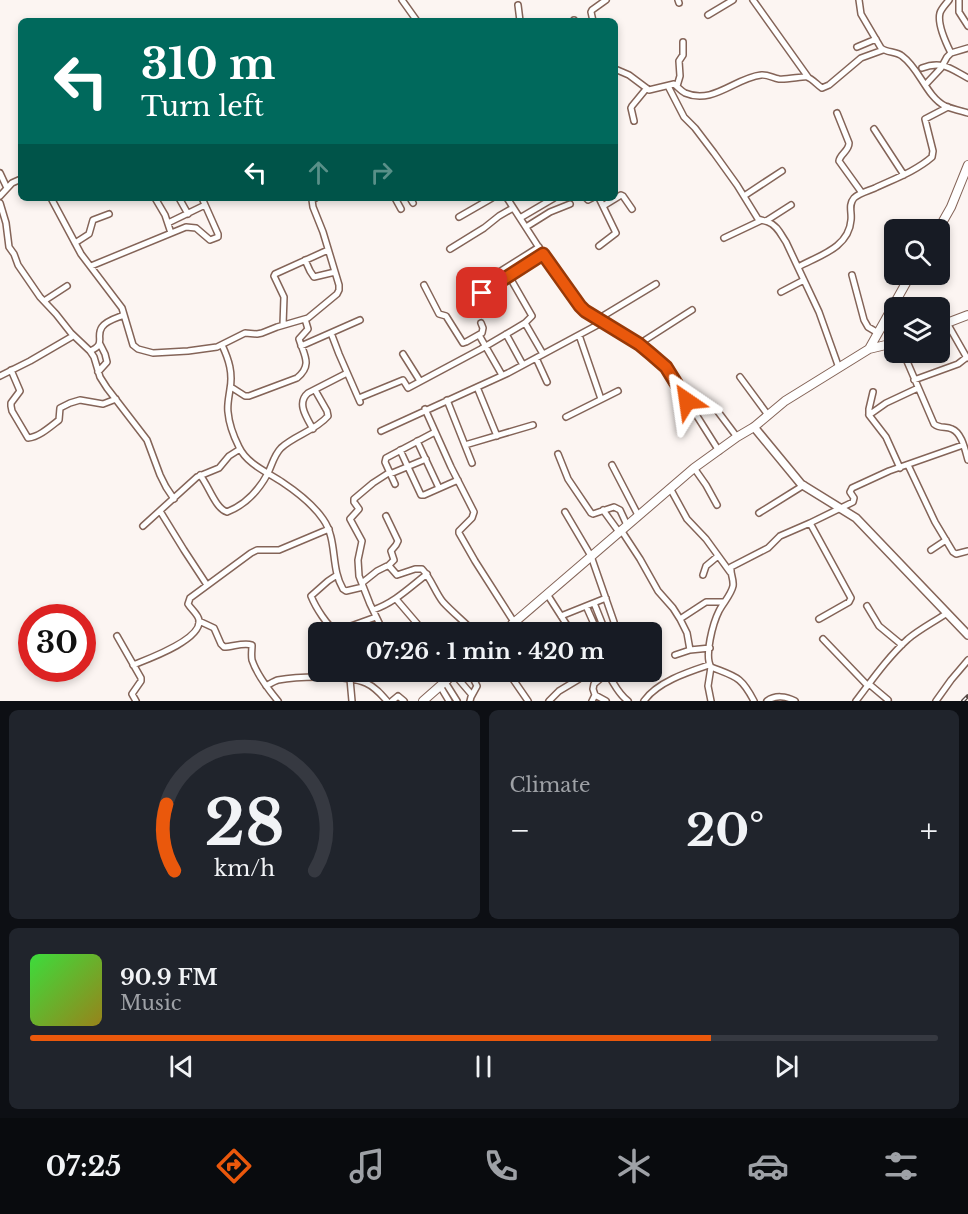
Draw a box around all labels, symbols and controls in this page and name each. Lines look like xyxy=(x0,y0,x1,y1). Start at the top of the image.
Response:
text: 310 m xyxy=(141,38,275,90)
icon: left xyxy=(42,42,120,120)
text: Turn left xyxy=(141,90,264,123)
icon: left xyxy=(239,156,272,189)
icon: ahead xyxy=(302,156,335,189)
icon: right xyxy=(365,156,398,189)
map controls xyxy=(884,219,950,363)
button: search xyxy=(884,219,950,285)
pin xyxy=(456,267,507,318)
icon: arrive xyxy=(465,276,498,309)
button: layers xyxy=(884,297,950,363)
position arrow xyxy=(655,369,719,433)
speed limit sign: 30 xyxy=(18,604,96,682)
text: 07:26 · 1 min · 420 m xyxy=(366,638,604,665)
text: Climate xyxy=(510,773,590,797)
text: 28 xyxy=(204,784,284,862)
text: 20° xyxy=(686,802,764,858)
text: − xyxy=(510,810,530,851)
text: + xyxy=(920,810,938,851)
text: km/h xyxy=(214,856,275,883)
text: 90.9 FM xyxy=(120,964,218,991)
text: Music xyxy=(120,991,181,1015)
icon: previous xyxy=(165,1050,198,1083)
icon: pause xyxy=(467,1050,500,1083)
icon: next xyxy=(770,1050,803,1083)
icon: directions xyxy=(213,1145,255,1187)
icon: music xyxy=(346,1145,388,1187)
icon: phone xyxy=(480,1145,522,1187)
icon: climate xyxy=(613,1145,655,1187)
icon: car xyxy=(747,1145,789,1187)
icon: filters xyxy=(880,1145,922,1187)
text: 07:25 xyxy=(46,1150,121,1183)

